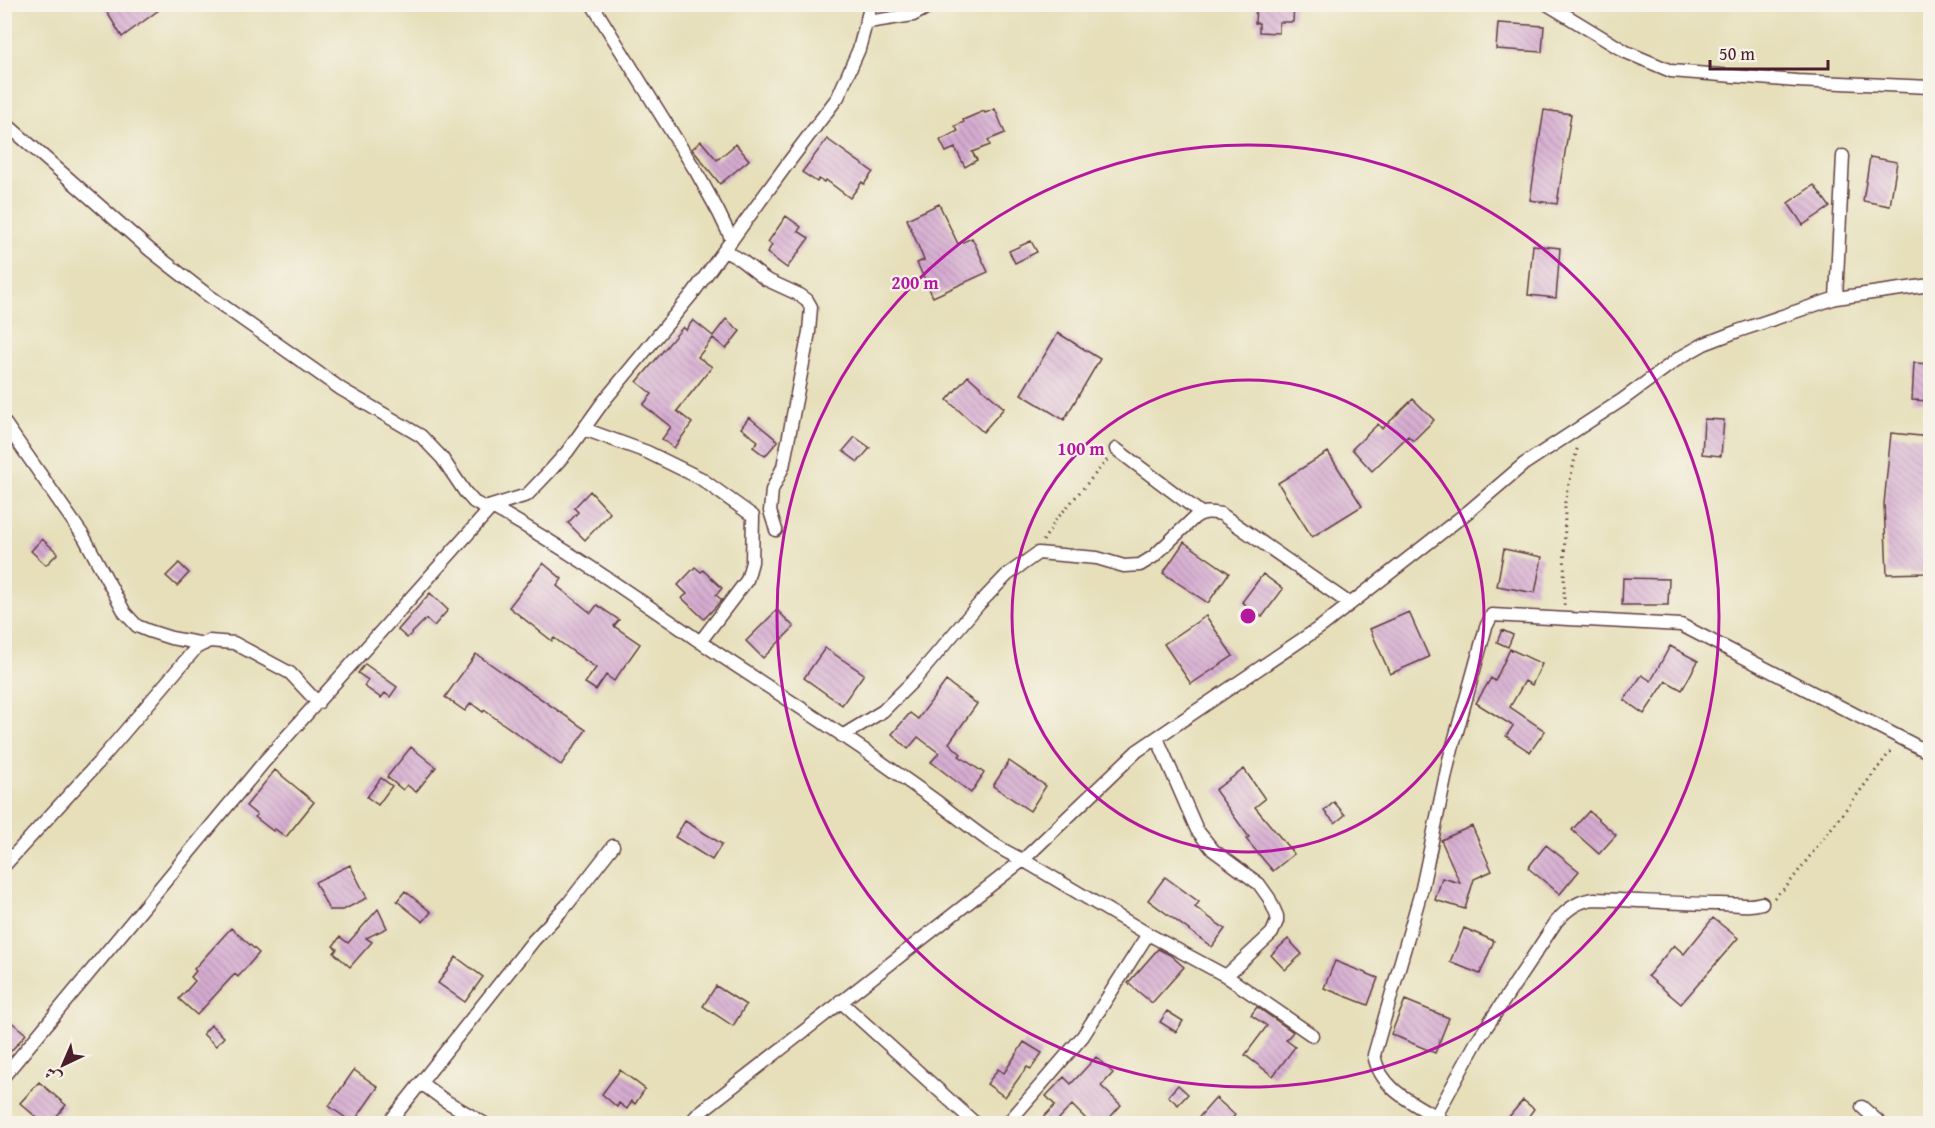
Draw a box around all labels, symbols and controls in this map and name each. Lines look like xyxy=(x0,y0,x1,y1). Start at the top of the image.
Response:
scale bar xyxy=(1710,33,1828,71)
text: 50 m xyxy=(1719,40,1755,67)
text: 200 m xyxy=(891,269,939,296)
text: 100 m xyxy=(1057,435,1105,462)
centre of rings xyxy=(1238,606,1258,626)
north arrow xyxy=(33,1035,93,1095)
text: ش xyxy=(39,1062,67,1090)

